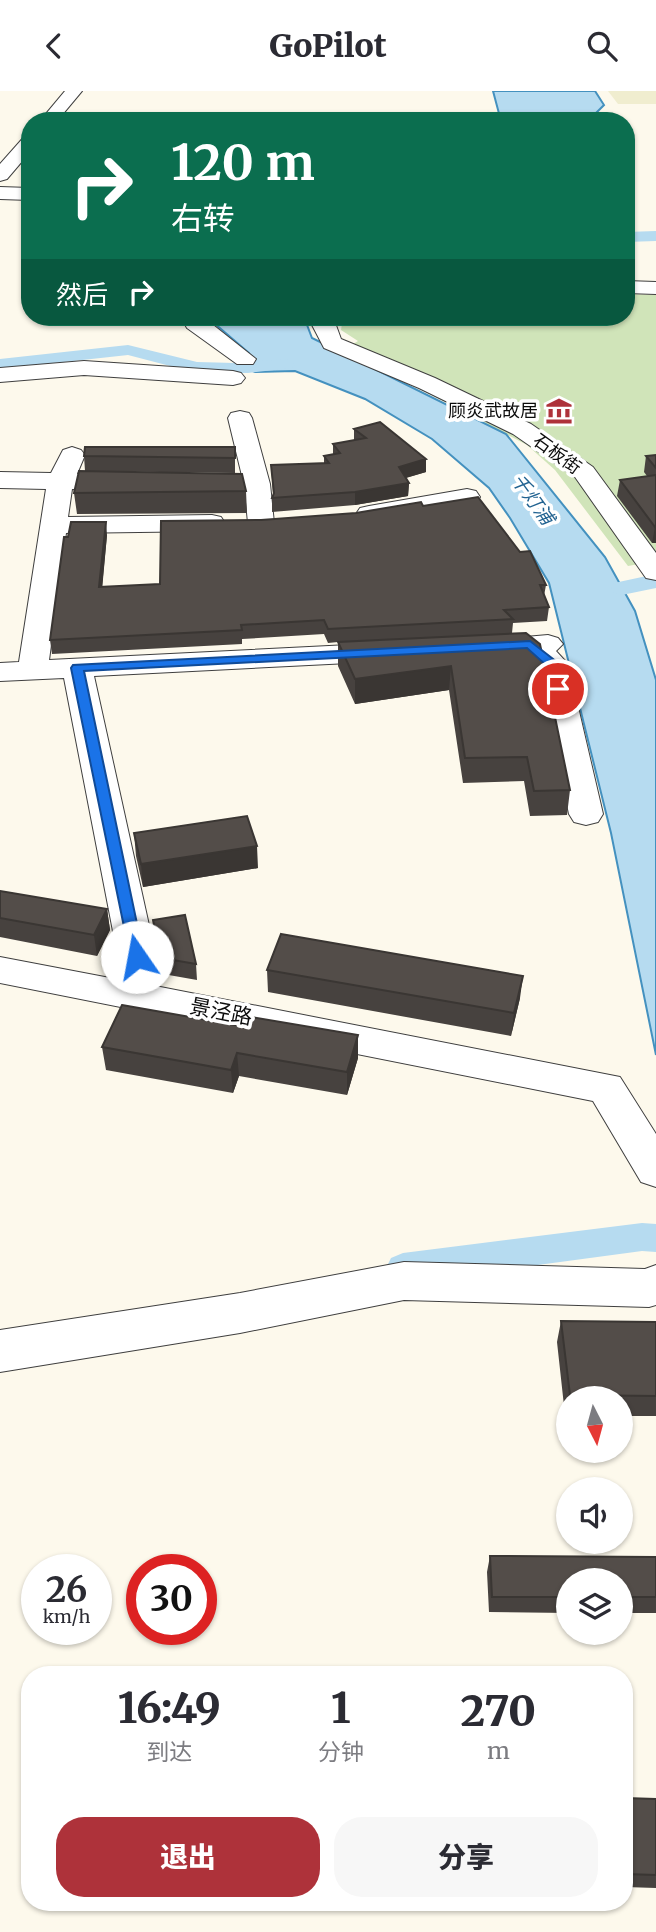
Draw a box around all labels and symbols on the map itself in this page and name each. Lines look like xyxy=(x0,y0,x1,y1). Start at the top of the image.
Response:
museum icon: 顾炎武故居 xyxy=(544,396,574,426)
place label: 顾炎武故居 xyxy=(448,399,538,422)
street label: 石板街 xyxy=(529,428,586,479)
water label: 千灯浦 xyxy=(507,469,561,532)
pin xyxy=(528,659,588,719)
position arrow xyxy=(100,920,174,994)
street label: 景泾路 xyxy=(188,992,255,1031)
north arrow xyxy=(556,1386,634,1463)
speed limit sign: 30 xyxy=(126,1554,217,1645)

